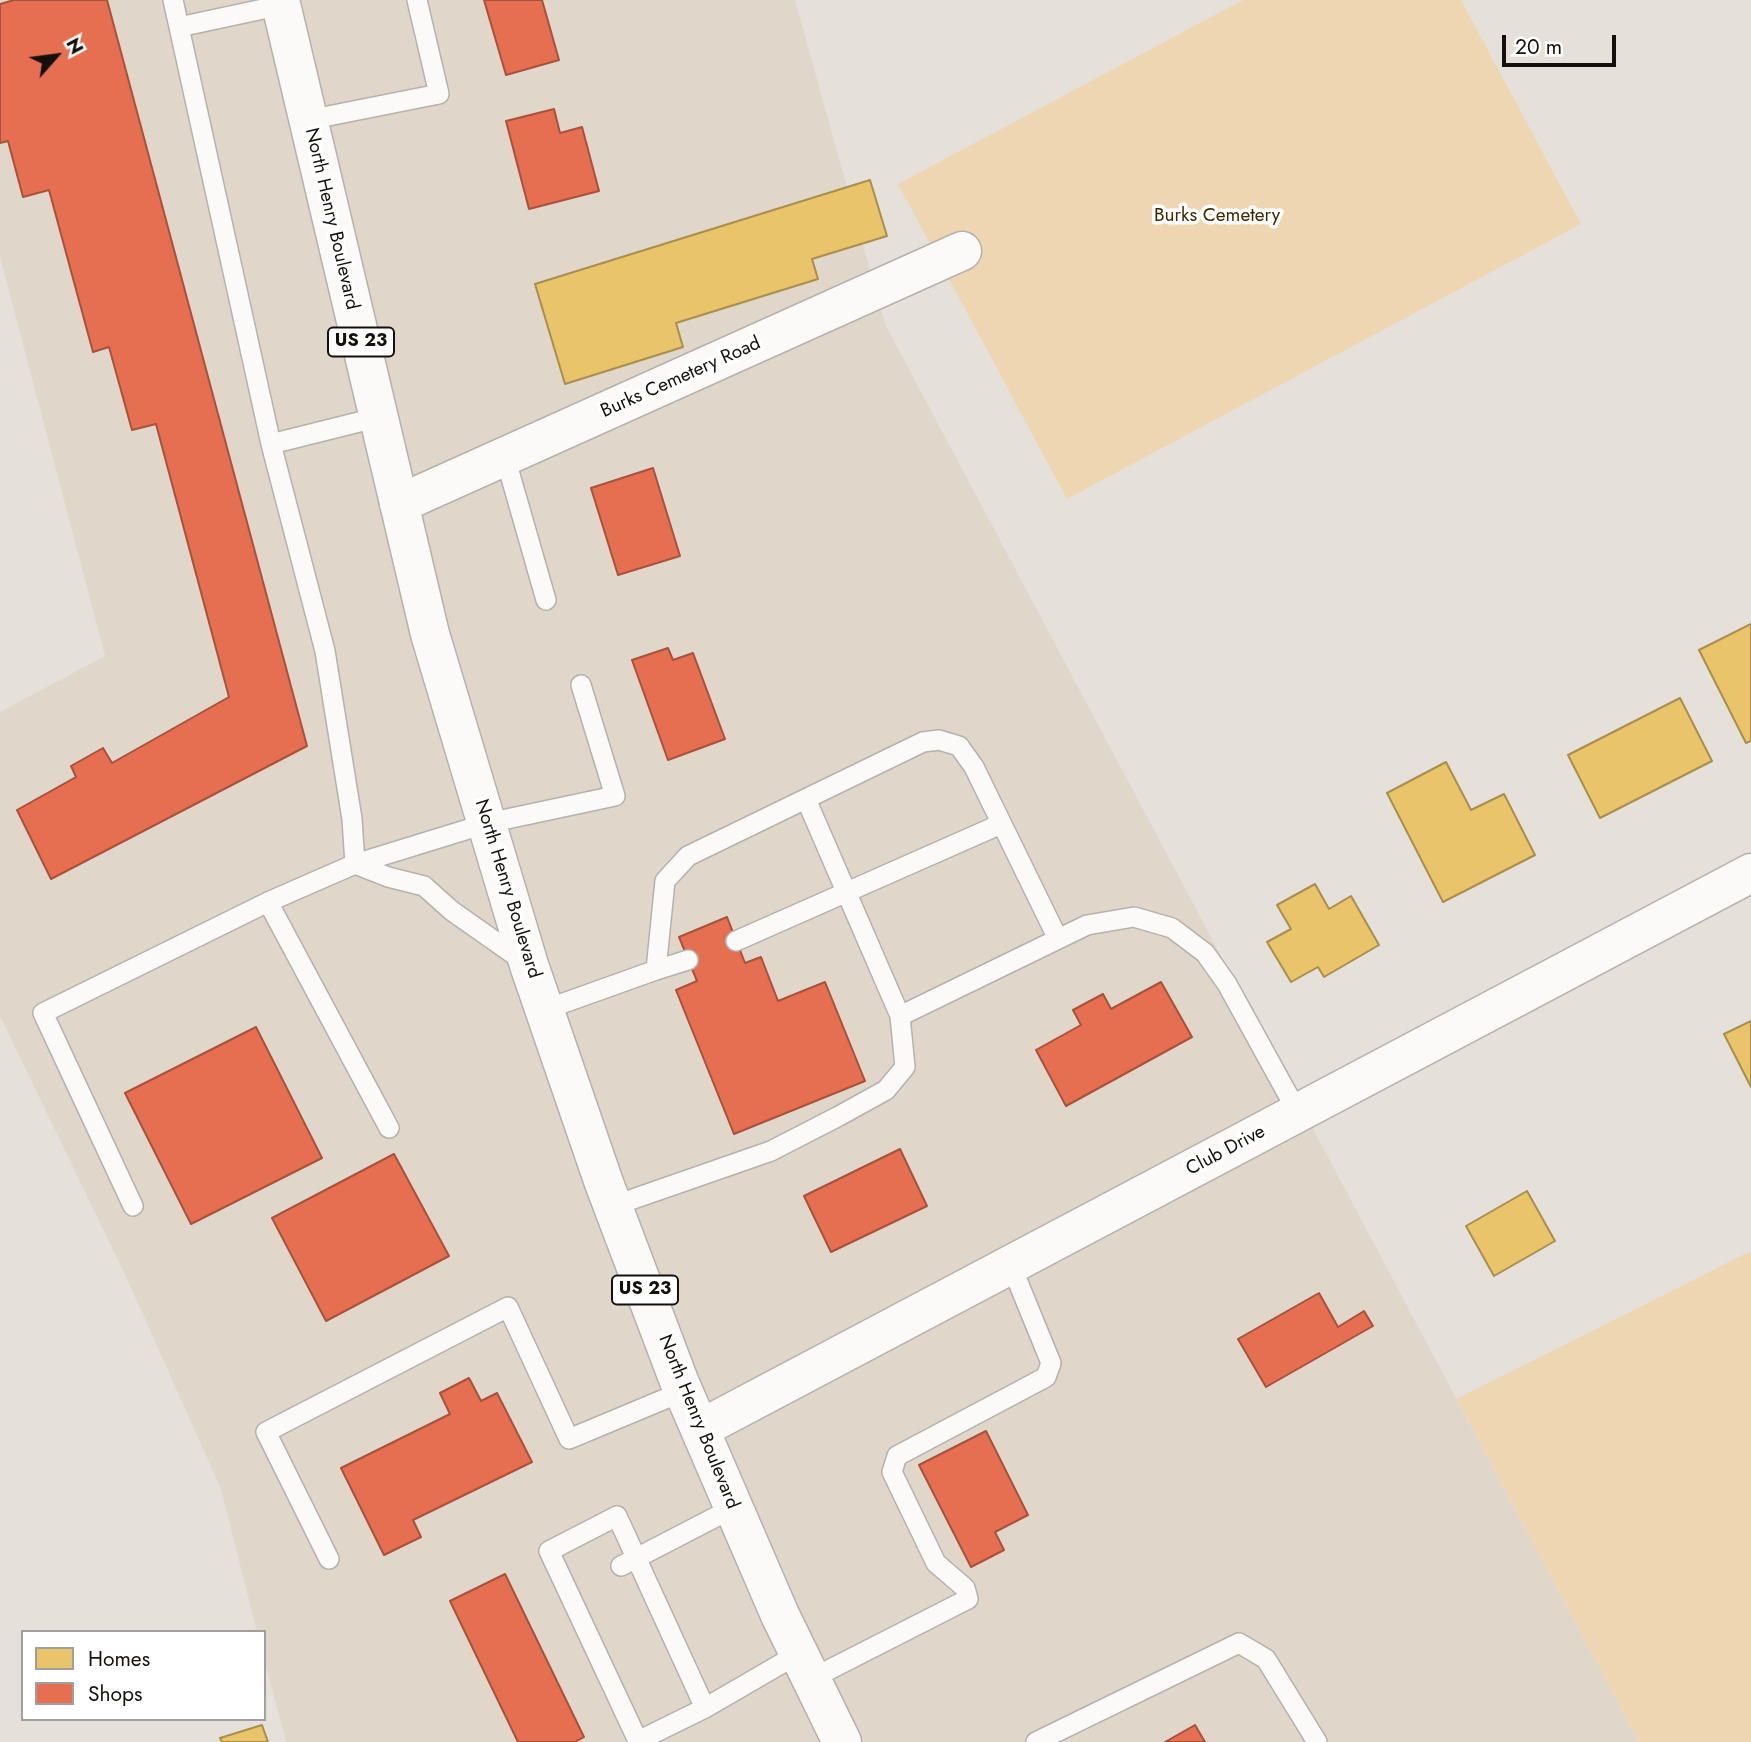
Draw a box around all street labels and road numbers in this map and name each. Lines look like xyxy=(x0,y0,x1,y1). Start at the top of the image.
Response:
street label: North Henry Boulevard xyxy=(299,126,363,312)
road number: US 23 xyxy=(328,328,394,356)
street label: Burks Cemetery Road xyxy=(597,332,765,424)
street label: North Henry Boulevard xyxy=(469,797,545,981)
street label: Club Drive xyxy=(1183,1121,1269,1181)
road number: US 23 xyxy=(612,1275,678,1304)
street label: North Henry Boulevard xyxy=(653,1331,743,1513)

